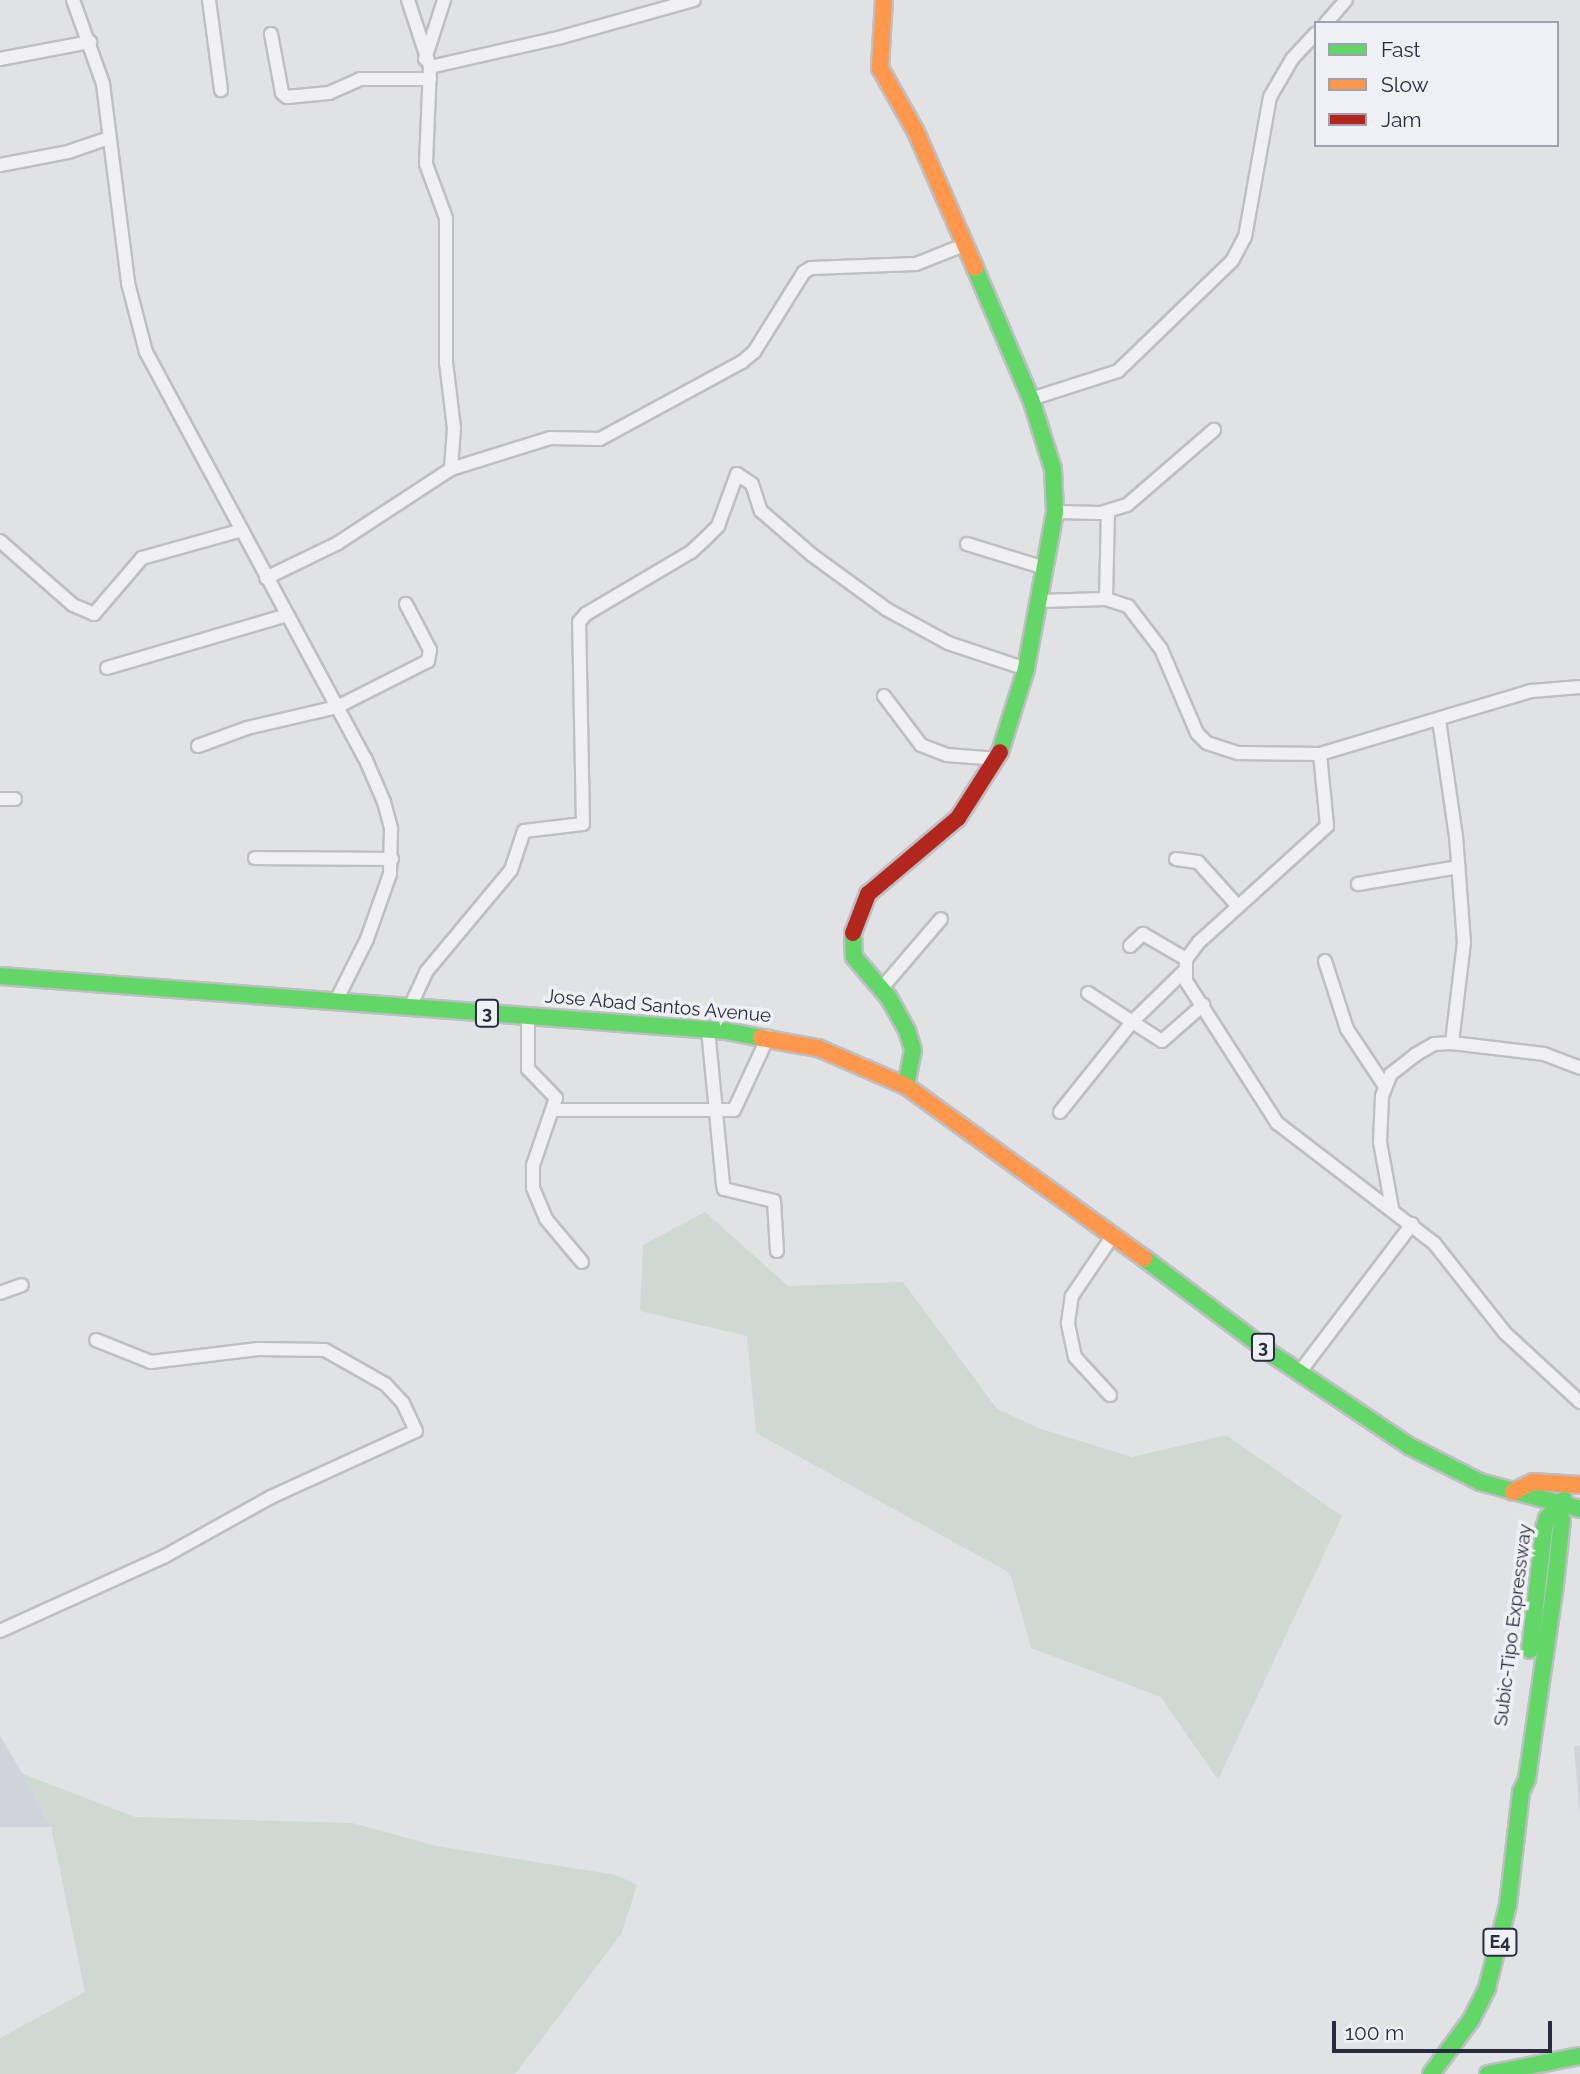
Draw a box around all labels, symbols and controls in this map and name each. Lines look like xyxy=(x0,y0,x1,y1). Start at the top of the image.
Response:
legend xyxy=(1314,21,1559,147)
text: Fast xyxy=(1381,37,1421,62)
text: Slow xyxy=(1381,72,1429,97)
text: Jam xyxy=(1381,107,1422,132)
street label: Jose Abad Santos Avenue xyxy=(543,985,773,1027)
road number: 3 xyxy=(475,998,499,1028)
road number: 3 xyxy=(1251,1332,1275,1362)
street label: Subic-Tipo Expressway xyxy=(1489,1523,1537,1727)
road number: E4 xyxy=(1481,1928,1519,1956)
scale bar xyxy=(1335,2008,1556,2052)
text: 100 m xyxy=(1345,2020,1404,2045)

